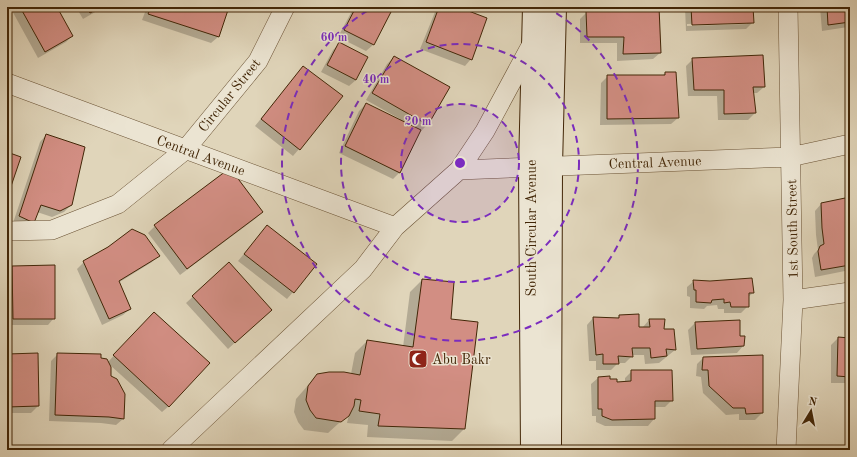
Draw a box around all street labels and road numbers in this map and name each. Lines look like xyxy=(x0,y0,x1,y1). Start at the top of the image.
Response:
street label: Circular Street xyxy=(196,56,264,135)
street label: Central Avenue xyxy=(155,133,247,178)
street label: Central Avenue xyxy=(608,154,702,172)
street label: South Circular Avenue xyxy=(525,160,539,296)
street label: 1st South Street xyxy=(785,179,801,279)

